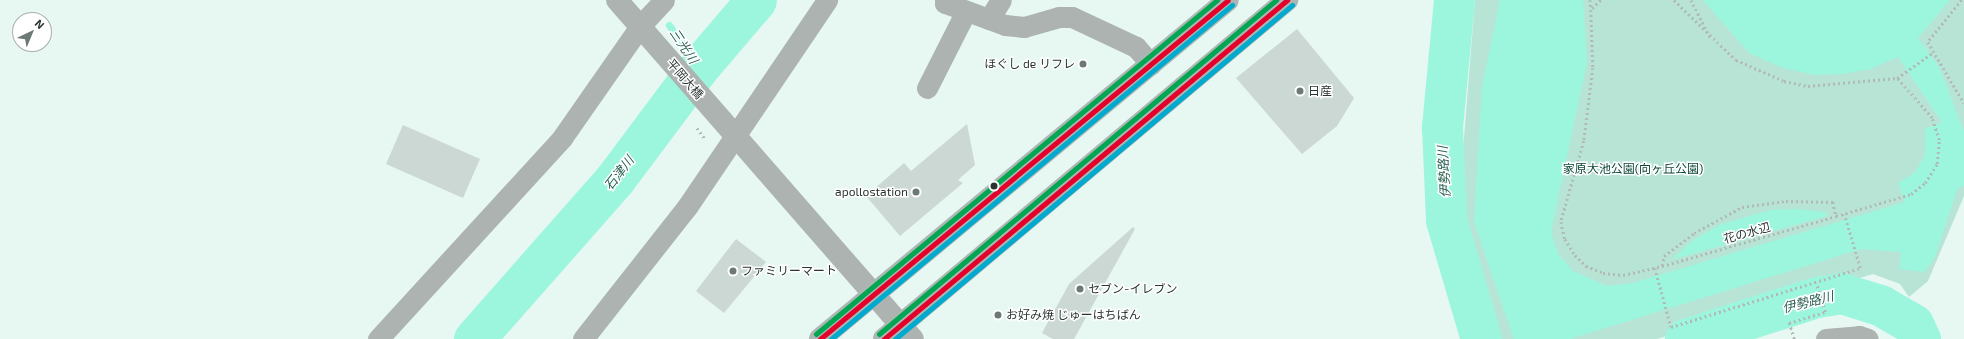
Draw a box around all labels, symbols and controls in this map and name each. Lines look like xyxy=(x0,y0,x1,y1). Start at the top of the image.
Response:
north arrow xyxy=(12,12,52,52)
text: N xyxy=(33,16,47,31)
water label: 三光川 xyxy=(667,25,701,67)
street label: 平岡大橋 xyxy=(664,56,706,102)
place label: ほぐし de リフレ xyxy=(984,57,1075,71)
marker: ほぐし de リフレ xyxy=(1078,59,1088,69)
place label: 日産 xyxy=(1308,84,1332,98)
marker: 日産 xyxy=(1295,86,1305,96)
water label: 伊勢路川 xyxy=(1435,146,1453,198)
water label: 石津川 xyxy=(601,153,637,193)
park label: 家原大池公園(向ヶ丘公園) xyxy=(1563,162,1703,176)
unlabelled marker xyxy=(989,181,999,191)
place label: apollostation xyxy=(835,185,908,199)
marker: apollostation xyxy=(911,187,921,197)
street label: 花の水辺 xyxy=(1722,219,1772,247)
place label: ファミリーマート xyxy=(741,264,837,278)
marker: ファミリーマート xyxy=(728,266,738,276)
place label: セブン-イレブン xyxy=(1088,282,1177,296)
marker: セブン-イレブン xyxy=(1075,284,1085,294)
water label: 伊勢路川 xyxy=(1781,288,1835,316)
place label: お好み焼 じゅーはちばん xyxy=(1006,308,1141,322)
marker: お好み焼 じゅーはちばん xyxy=(993,310,1003,320)

